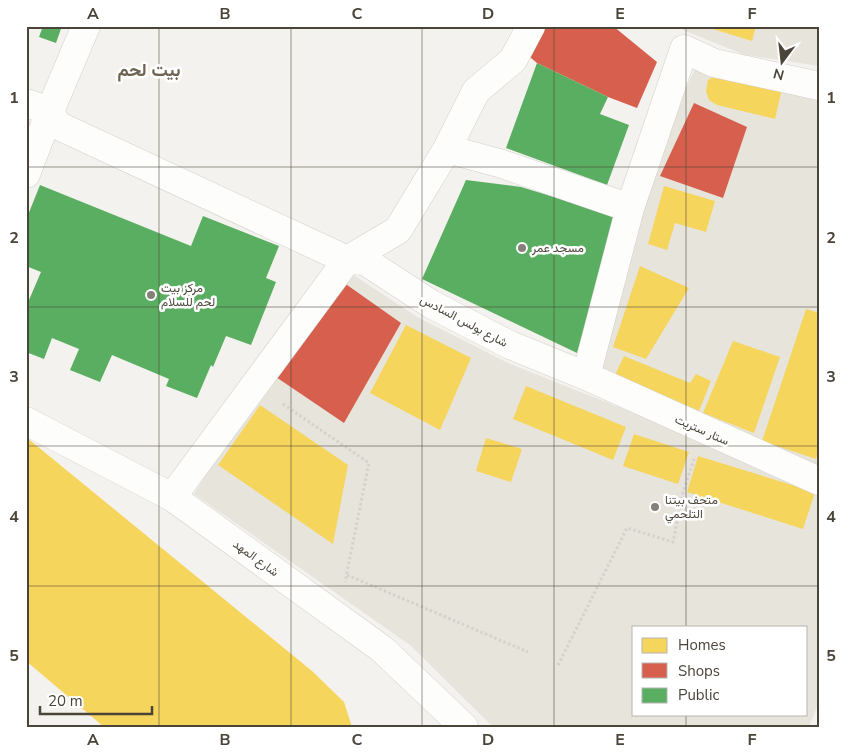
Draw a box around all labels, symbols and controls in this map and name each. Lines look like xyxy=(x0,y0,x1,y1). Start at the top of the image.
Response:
text: A xyxy=(87,3,99,25)
text: B xyxy=(219,3,231,25)
text: C xyxy=(352,3,363,25)
text: D xyxy=(482,3,494,25)
text: E xyxy=(615,3,625,25)
text: F xyxy=(748,3,757,25)
north arrow xyxy=(758,38,808,88)
district label: بيت لحم xyxy=(117,58,181,82)
text: N xyxy=(771,64,786,85)
text: 1 xyxy=(9,87,19,109)
text: 1 xyxy=(826,87,836,109)
text: 2 xyxy=(9,227,19,249)
text: 2 xyxy=(826,227,836,249)
place label: مسجد عمر xyxy=(531,240,584,256)
marker: مسجد عمر xyxy=(516,242,528,254)
place label: مركز بيت لحم للسلام xyxy=(161,280,215,310)
marker: مركز بيت لحم للسلام xyxy=(145,289,157,301)
street label: شارع بولس السادس xyxy=(417,291,511,352)
text: 3 xyxy=(9,366,19,388)
text: 3 xyxy=(826,366,836,388)
street label: ستار ستريت xyxy=(672,411,732,449)
place label: متحف بيتنا التلحمي xyxy=(665,492,718,524)
marker: متحف بيتنا التلحمي xyxy=(649,501,661,513)
text: 4 xyxy=(9,506,19,528)
text: 4 xyxy=(826,506,836,528)
street label: شارع المهد xyxy=(229,536,282,581)
legend xyxy=(632,626,808,716)
text: Homes xyxy=(678,635,726,655)
text: 5 xyxy=(9,645,19,667)
text: 5 xyxy=(826,645,836,667)
text: Shops xyxy=(678,661,720,681)
scale bar xyxy=(40,683,152,715)
text: Public xyxy=(678,685,719,705)
text: 20 m xyxy=(48,691,83,711)
text: A xyxy=(87,729,99,751)
text: B xyxy=(219,729,231,751)
text: C xyxy=(352,729,363,751)
text: D xyxy=(482,729,494,751)
text: E xyxy=(615,729,625,751)
text: F xyxy=(748,729,757,751)

